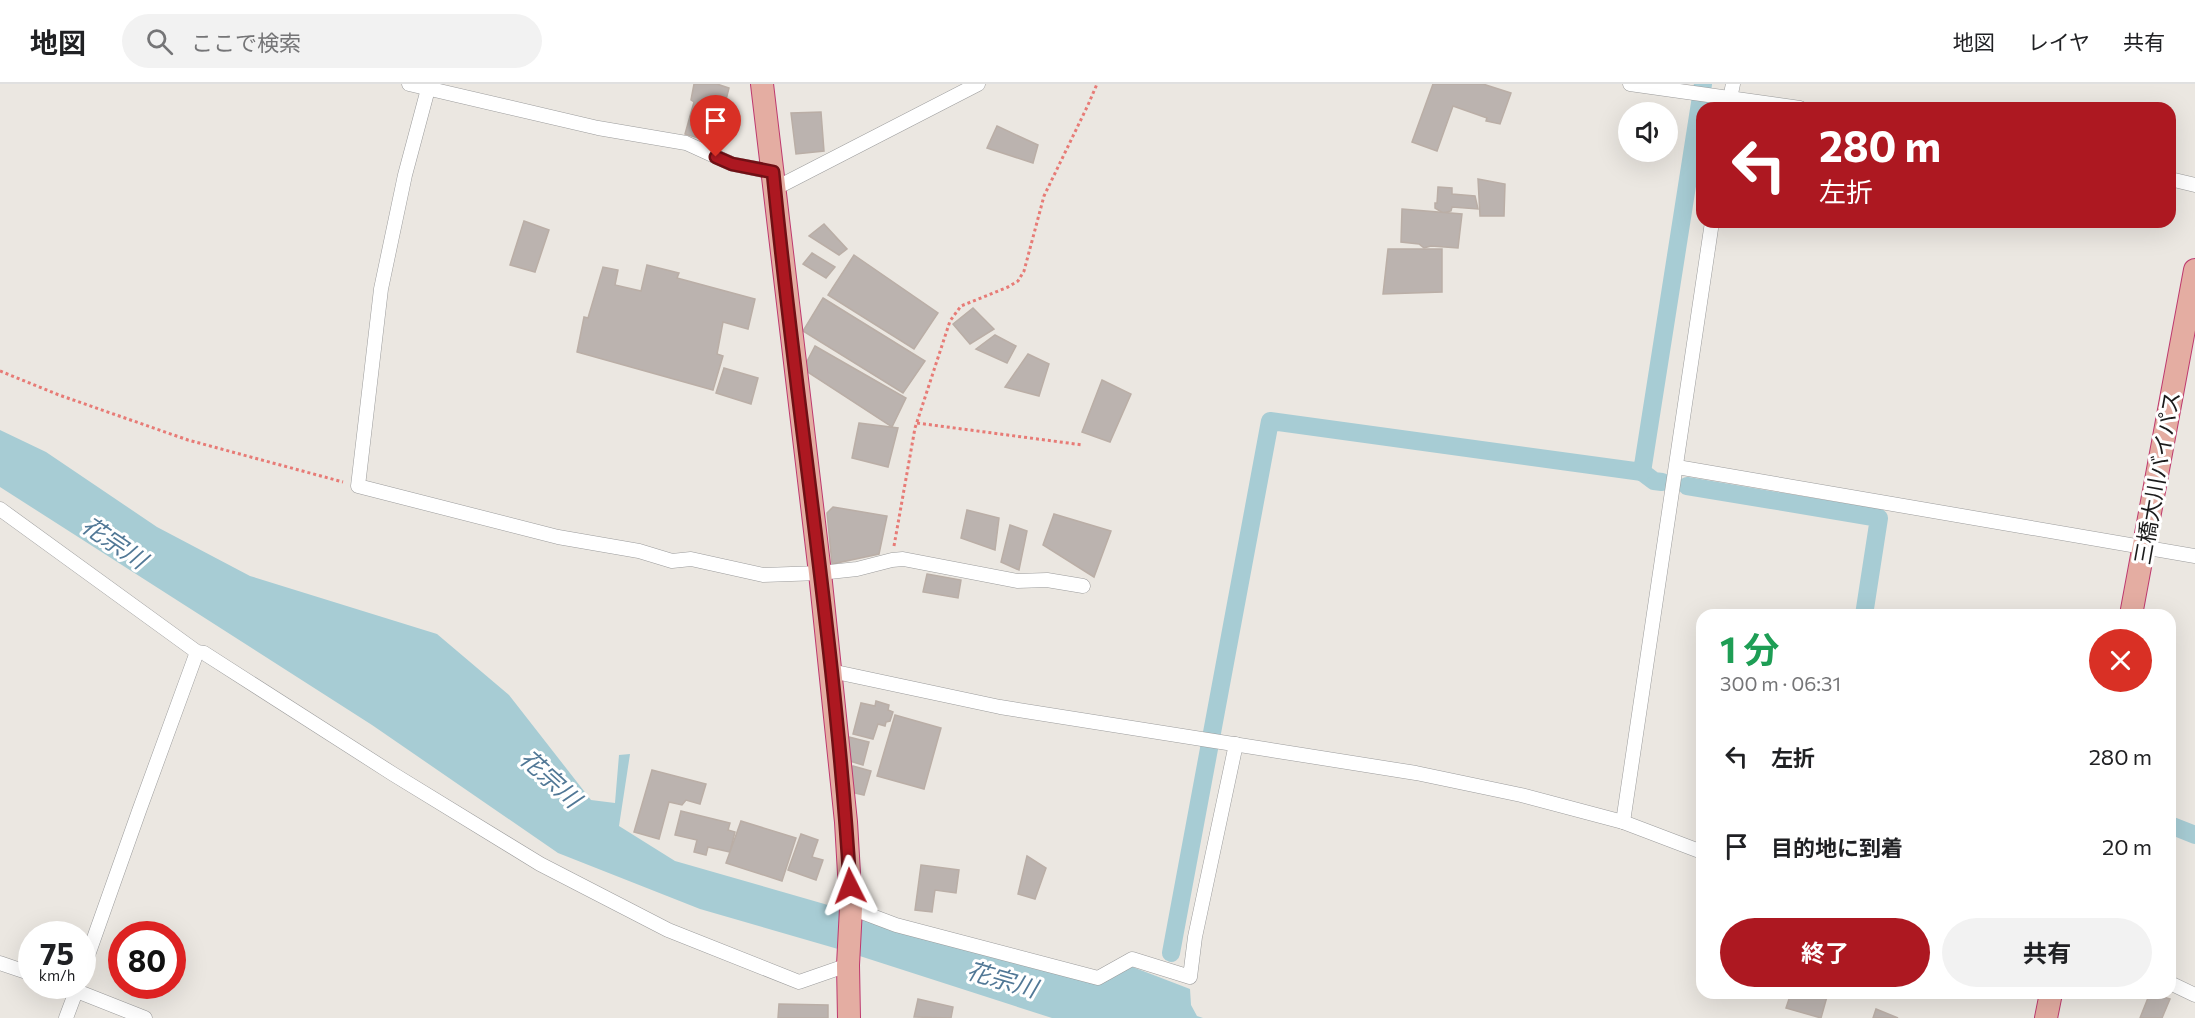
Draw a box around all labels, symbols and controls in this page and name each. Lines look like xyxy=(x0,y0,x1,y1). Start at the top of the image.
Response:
search box xyxy=(122,14,542,68)
text: 地図 xyxy=(30,25,86,59)
icon: search xyxy=(143,25,176,58)
text: ここで検索 xyxy=(191,29,301,56)
text: 地図 xyxy=(1953,29,1995,54)
text: レイヤ xyxy=(2028,29,2090,54)
text: 共有 xyxy=(2123,29,2165,54)
pin xyxy=(690,95,741,157)
map controls xyxy=(1618,102,1678,162)
button: sound xyxy=(1618,102,1678,162)
icon: arrive xyxy=(699,104,732,137)
text: 280 m xyxy=(1819,119,1941,171)
icon: left xyxy=(1720,126,1798,204)
text: 左折 xyxy=(1819,175,1873,208)
street label: 三橋大川バイパス xyxy=(2128,389,2185,567)
water label: 花宗川 xyxy=(77,510,155,576)
text: 1 分 xyxy=(1720,626,1779,670)
button: close xyxy=(2089,629,2152,692)
text: 300 m · 06:31 xyxy=(1720,671,1841,695)
icon: left xyxy=(1720,740,1753,773)
water label: 花宗川 xyxy=(515,743,590,815)
text: 280 m xyxy=(2089,743,2152,770)
text: 左折 xyxy=(1771,744,1815,771)
icon: arrive xyxy=(1720,830,1753,863)
text: 20 m xyxy=(2102,833,2152,860)
text: 目的地に到着 xyxy=(1771,834,1903,861)
position arrow xyxy=(818,854,882,918)
button: 終了 xyxy=(1720,918,1930,987)
button: 共有 xyxy=(1942,918,2152,987)
speed limit sign: 80 xyxy=(108,921,186,999)
text: 75 xyxy=(40,934,74,971)
water label: 花宗川 xyxy=(964,955,1044,1003)
text: km/h xyxy=(39,966,75,984)

